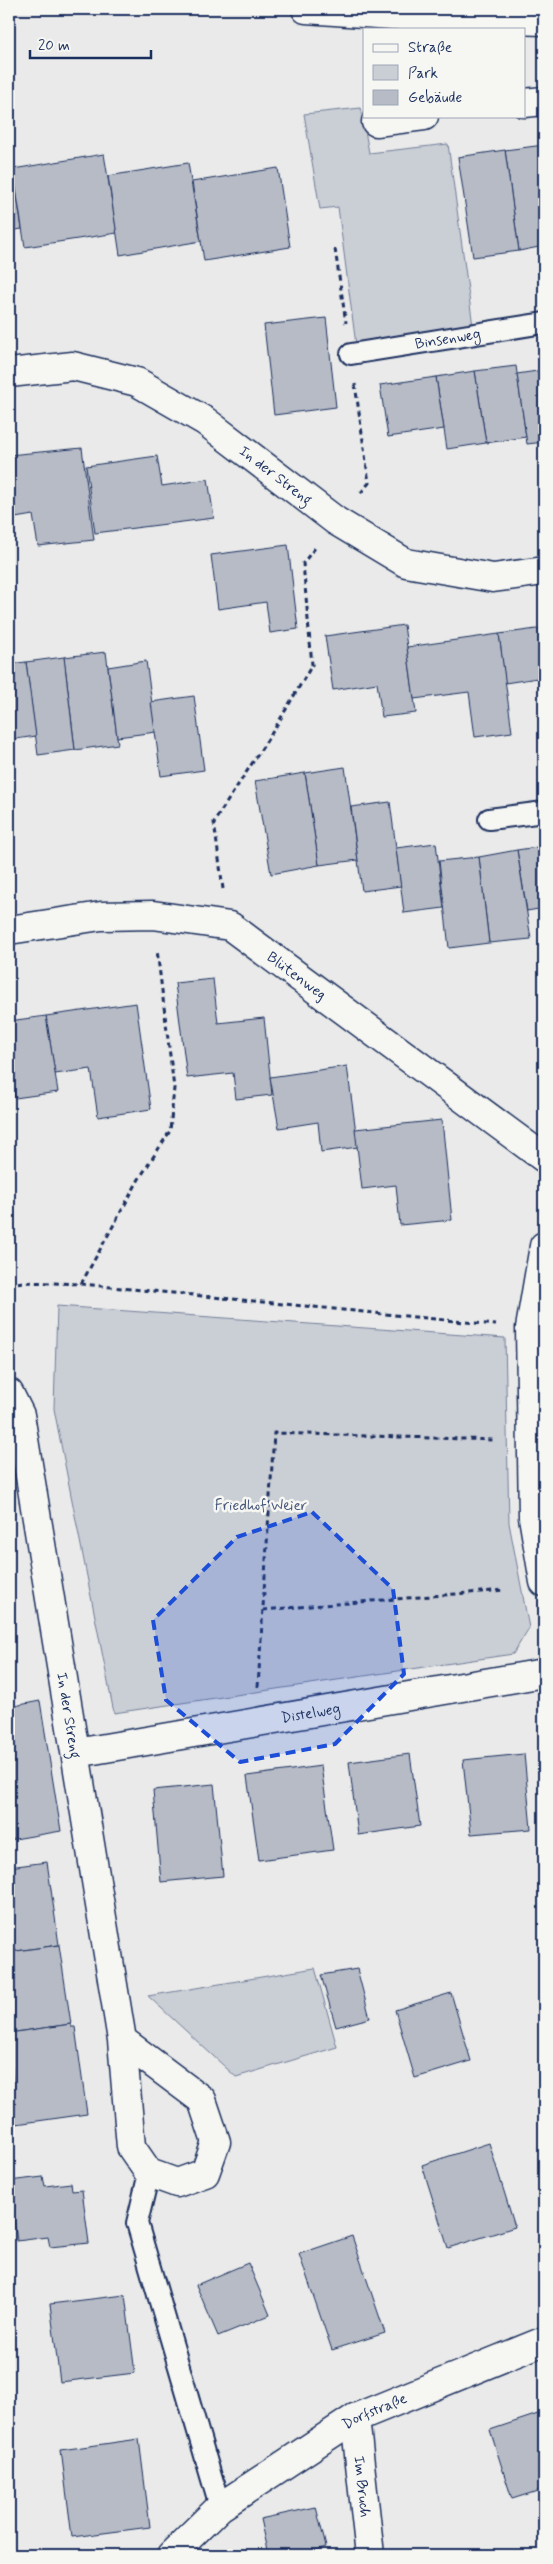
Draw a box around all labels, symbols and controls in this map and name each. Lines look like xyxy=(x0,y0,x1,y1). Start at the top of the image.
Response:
scale bar xyxy=(30,28,151,60)
legend xyxy=(363,28,526,118)
text: 20 m xyxy=(38,36,70,56)
text: Straße xyxy=(408,38,452,58)
text: Park xyxy=(408,64,438,84)
text: Gebäude xyxy=(408,88,462,108)
street label: Binsenweg xyxy=(414,324,482,355)
street label: In der Streng xyxy=(235,442,316,511)
street label: Blütenweg xyxy=(262,948,330,1005)
park label: Friedhof Weier xyxy=(215,1496,307,1516)
street label: In der Streng xyxy=(51,1671,85,1760)
street label: Distelweg xyxy=(280,1699,342,1729)
street label: Dorfstraße xyxy=(339,2389,410,2435)
street label: Im Bruch xyxy=(348,2455,375,2519)

